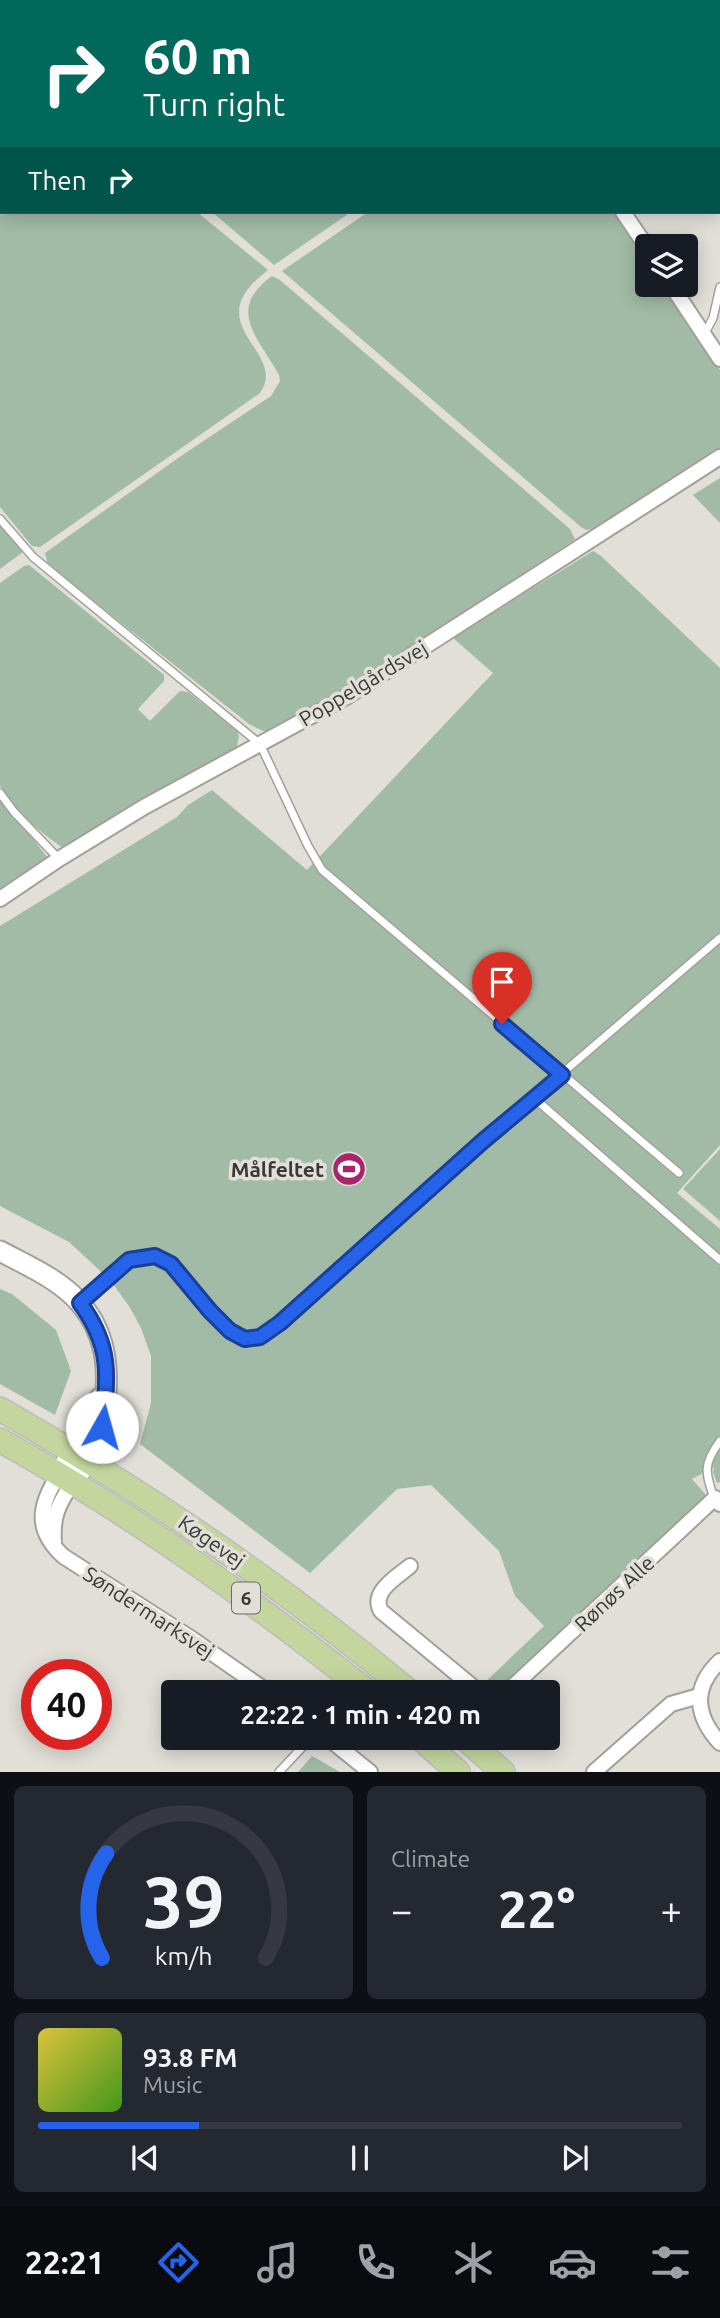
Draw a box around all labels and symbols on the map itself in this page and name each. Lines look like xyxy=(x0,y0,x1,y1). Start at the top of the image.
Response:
street label: Poppelgårdsvej xyxy=(295,635,431,731)
pin xyxy=(472,952,532,1024)
sports icon: Målfeltet xyxy=(330,1150,368,1188)
place label: Målfeltet xyxy=(231,1157,324,1181)
position arrow xyxy=(65,1390,139,1464)
street label: Køgevej xyxy=(174,1510,250,1572)
street label: Rønøs Alle xyxy=(569,1550,659,1636)
street label: Søndermarksvej xyxy=(79,1561,219,1663)
road number: 6 xyxy=(232,1582,260,1614)
speed limit sign: 40 xyxy=(21,1659,112,1750)

